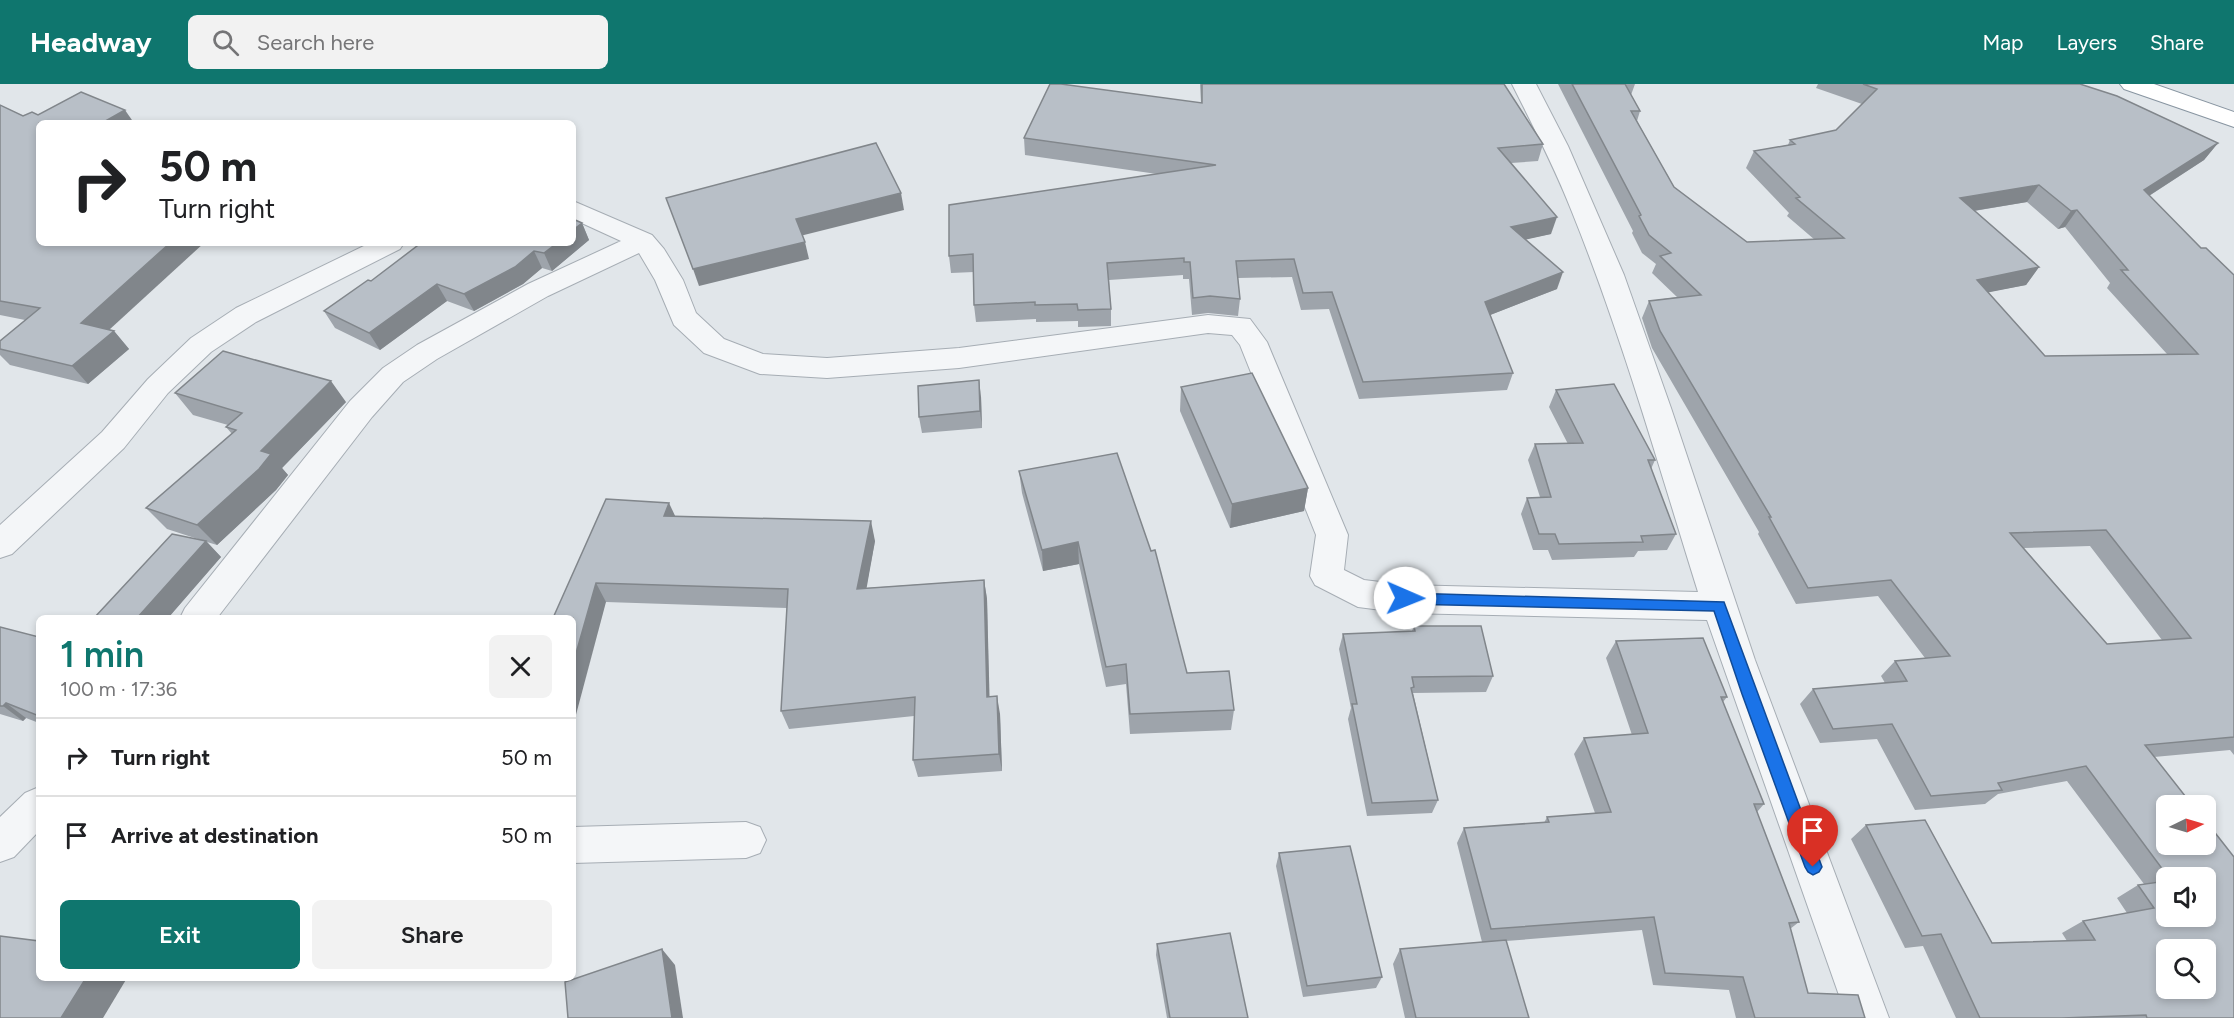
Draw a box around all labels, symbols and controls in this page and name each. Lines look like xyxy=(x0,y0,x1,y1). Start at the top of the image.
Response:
search box xyxy=(188,15,608,69)
text: Headway xyxy=(30,25,152,59)
icon: search xyxy=(209,26,242,59)
text: Search here xyxy=(257,29,374,56)
text: Map xyxy=(1983,30,2023,55)
text: Layers xyxy=(2056,30,2117,55)
text: Share xyxy=(2150,30,2204,55)
text: 50 m xyxy=(159,141,257,192)
icon: right xyxy=(60,144,138,222)
text: Turn right xyxy=(159,192,275,225)
position arrow xyxy=(1373,566,1437,630)
text: 1 min xyxy=(60,633,144,676)
button: close xyxy=(489,635,552,698)
text: 100 m · 17:36 xyxy=(60,677,177,701)
icon: right xyxy=(60,741,93,774)
text: Turn right xyxy=(111,744,210,771)
text: 50 m xyxy=(501,744,552,771)
north arrow xyxy=(2156,795,2216,855)
map controls xyxy=(2156,795,2216,999)
pin xyxy=(1787,805,1838,867)
icon: arrive xyxy=(1796,814,1829,847)
icon: arrive xyxy=(60,819,93,852)
text: Arrive at destination xyxy=(111,822,319,849)
text: 50 m xyxy=(501,822,552,849)
button: sound xyxy=(2156,867,2216,927)
button: Exit xyxy=(60,900,300,969)
button: Share xyxy=(312,900,552,969)
button: search xyxy=(2156,939,2216,999)

